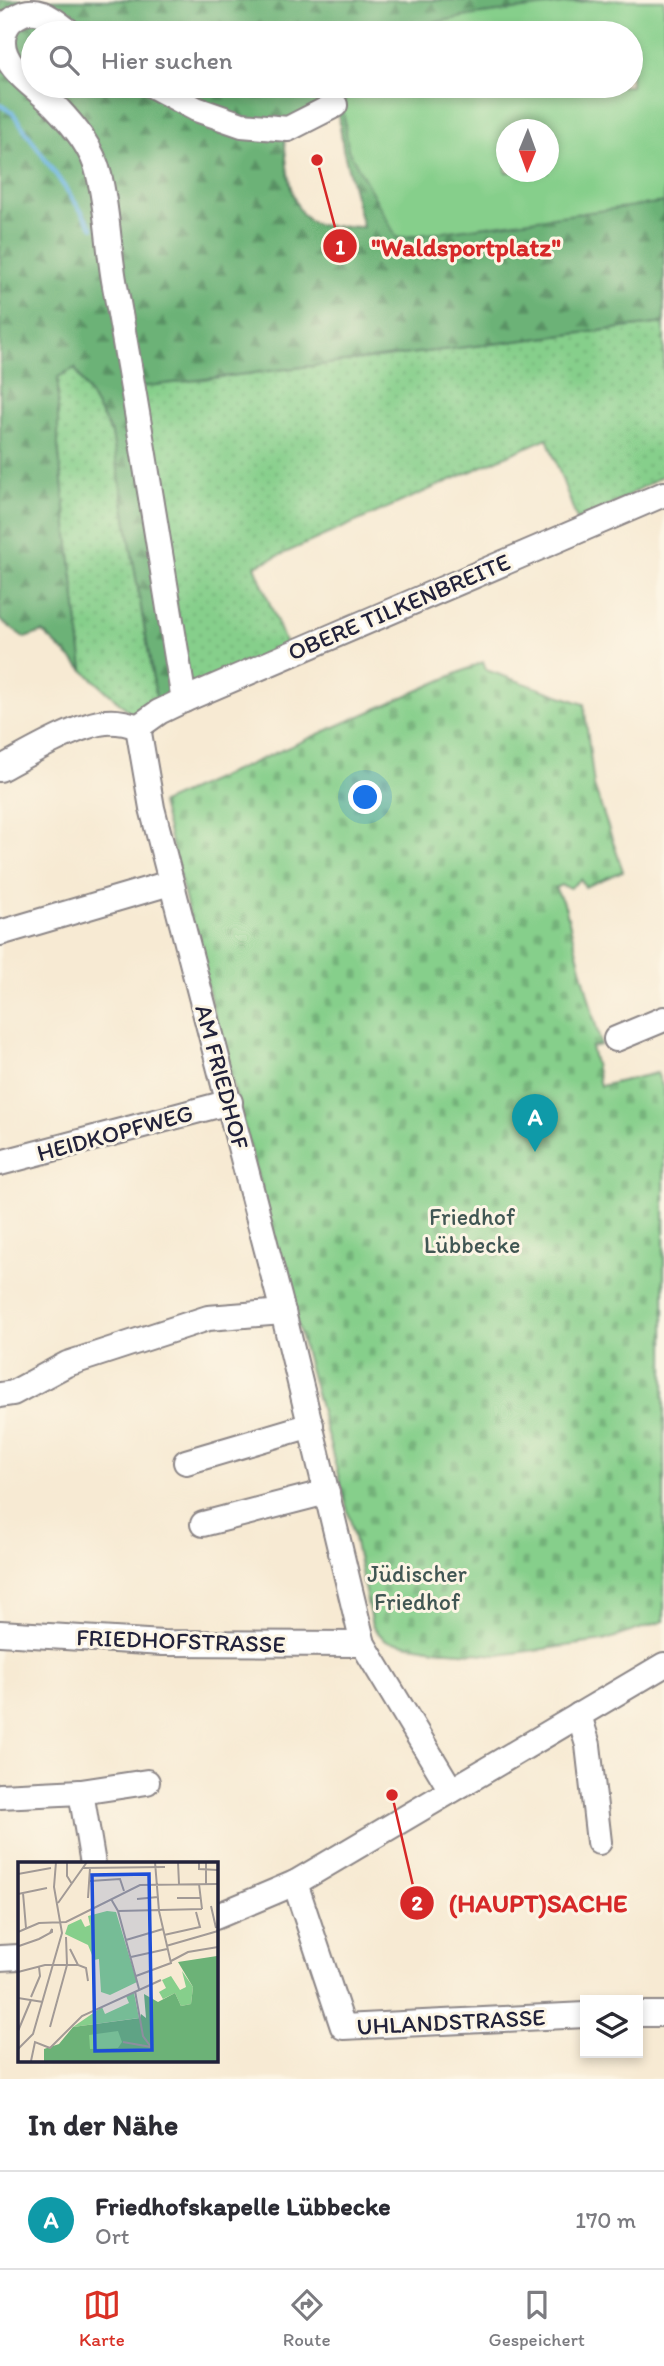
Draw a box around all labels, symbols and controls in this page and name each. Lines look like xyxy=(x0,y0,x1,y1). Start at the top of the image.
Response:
search box xyxy=(21,21,643,98)
icon: search xyxy=(45,41,83,79)
text: Hier suchen xyxy=(101,44,233,76)
north arrow xyxy=(496,119,559,182)
callout: "Waldsportplatz" xyxy=(323,223,575,270)
text: "Waldsportplatz" xyxy=(371,231,561,263)
text: 1 xyxy=(335,234,345,259)
street label: OBERE TILKENBREITE xyxy=(283,547,514,667)
your location xyxy=(348,780,382,814)
street label: AM FRIEDHOF xyxy=(189,1001,256,1153)
pin: A xyxy=(512,1094,558,1152)
street label: HEIDKOPFWEG xyxy=(34,1098,196,1167)
park label: Friedhof Lübbecke xyxy=(424,1202,520,1259)
park label: Jüdischer Friedhof xyxy=(367,1559,467,1616)
street label: FRIEDHOFSTRASSE xyxy=(76,1622,286,1659)
inset map xyxy=(18,1862,217,2062)
callout: (HAUPT)SACHE xyxy=(400,1879,641,1926)
text: (HAUPT)SACHE xyxy=(449,1887,627,1919)
text: 2 xyxy=(411,1890,423,1915)
map controls xyxy=(580,1995,643,2058)
button: layers xyxy=(580,1995,643,2058)
street label: UHLANDSTRASSE xyxy=(356,2002,546,2041)
text: In der Nähe xyxy=(28,2106,178,2143)
text: Friedhofskapelle Lübbecke xyxy=(95,2190,391,2222)
text: A xyxy=(44,2206,58,2234)
text: 170 m xyxy=(575,2206,636,2234)
text: Ort xyxy=(95,2222,129,2250)
tab: Karte xyxy=(79,2286,125,2351)
tab: Route xyxy=(283,2286,331,2351)
tab: Gespeichert xyxy=(489,2286,585,2351)

